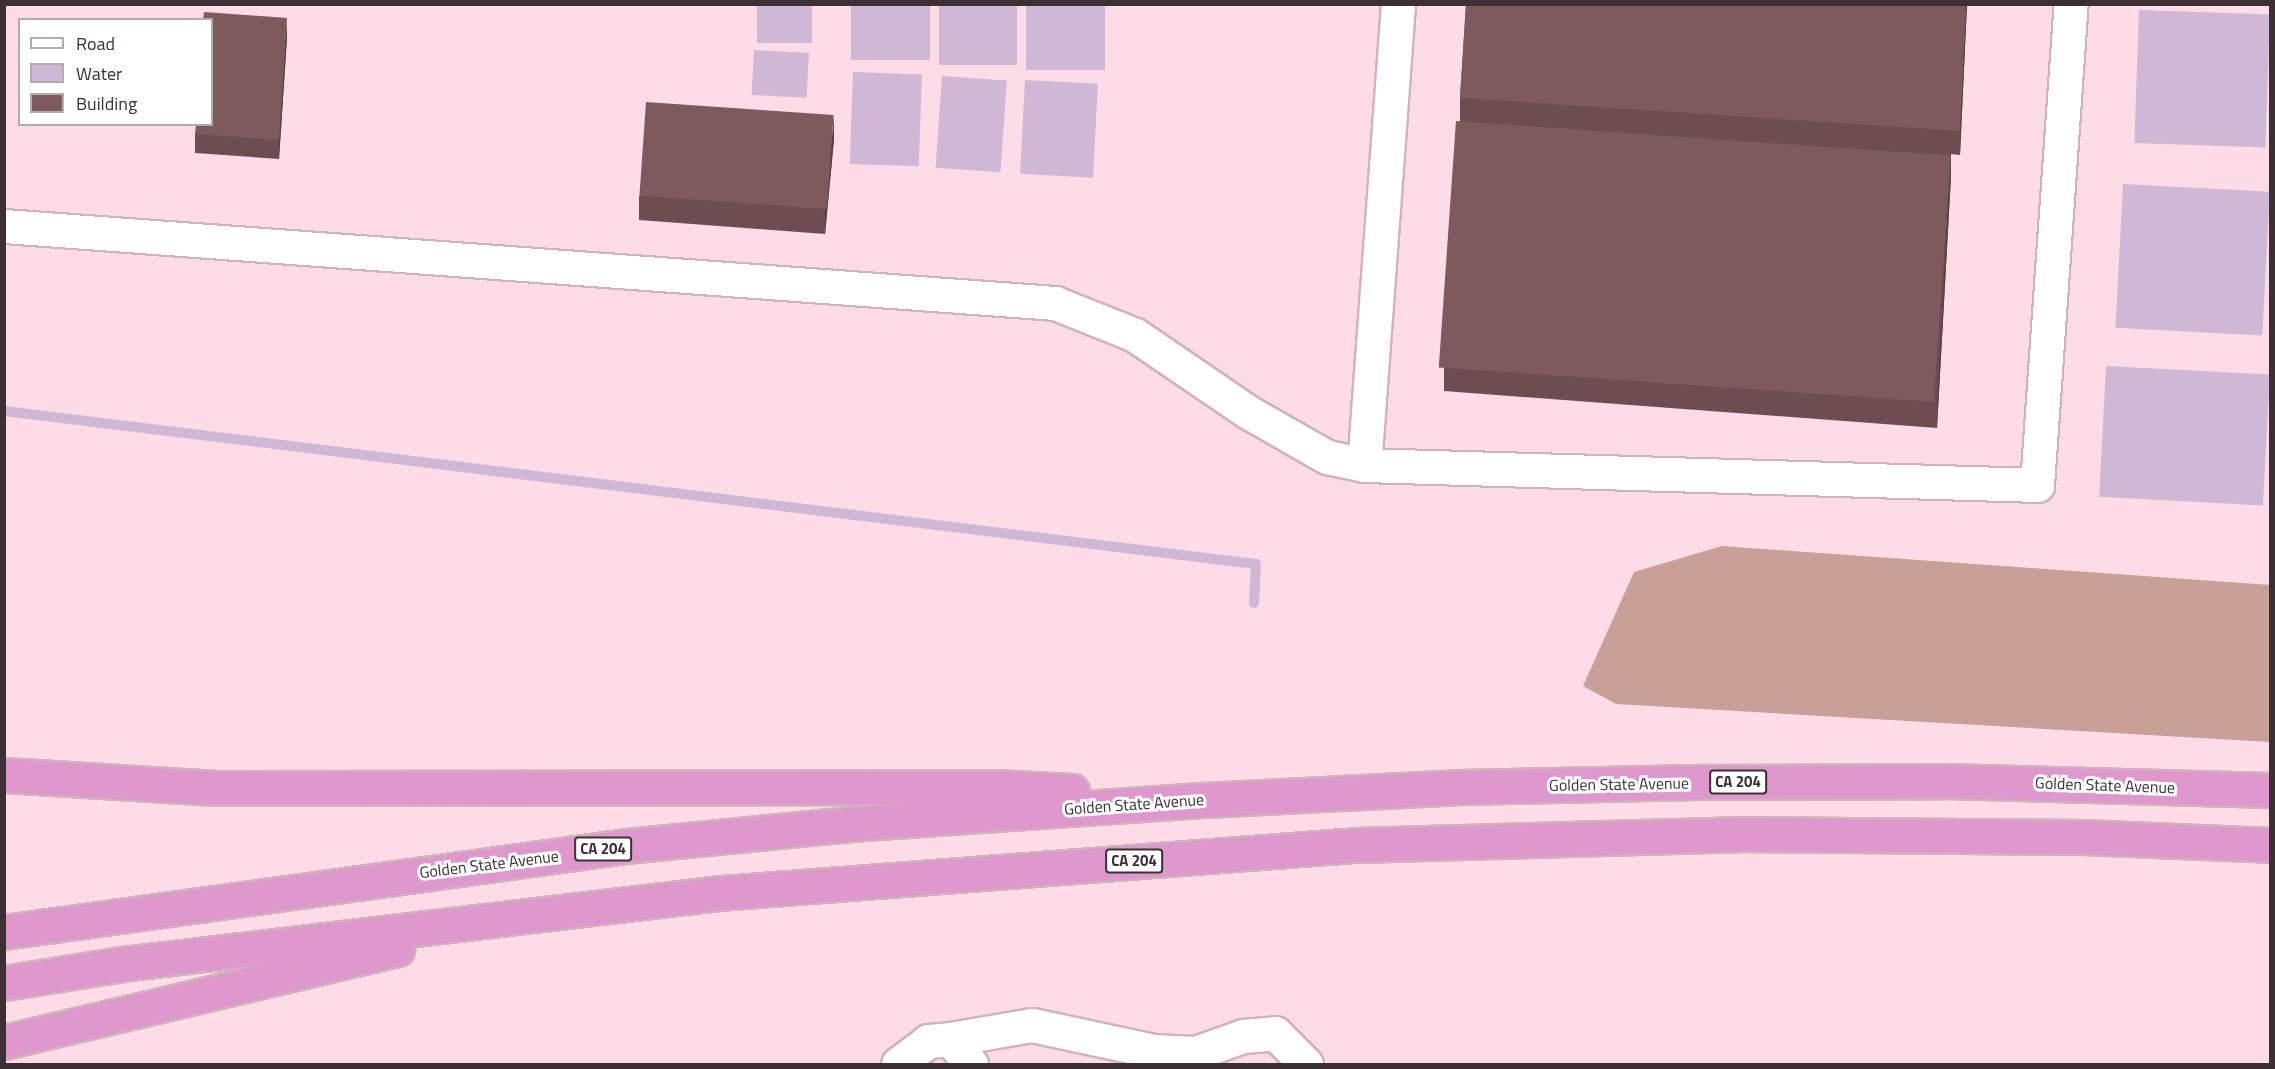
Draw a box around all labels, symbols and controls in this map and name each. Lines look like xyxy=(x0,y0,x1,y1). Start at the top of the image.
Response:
legend xyxy=(18,18,213,126)
text: Road xyxy=(76,30,115,57)
text: Water xyxy=(76,60,122,87)
text: Building xyxy=(76,90,137,117)
road number: CA 204 xyxy=(1708,770,1768,794)
street label: Golden State Avenue xyxy=(1549,773,1689,795)
street label: Golden State Avenue xyxy=(2035,773,2175,797)
street label: Golden State Avenue xyxy=(1063,790,1205,818)
road number: CA 204 xyxy=(573,837,633,861)
street label: Golden State Avenue xyxy=(418,846,560,882)
road number: CA 204 xyxy=(1104,849,1164,873)

